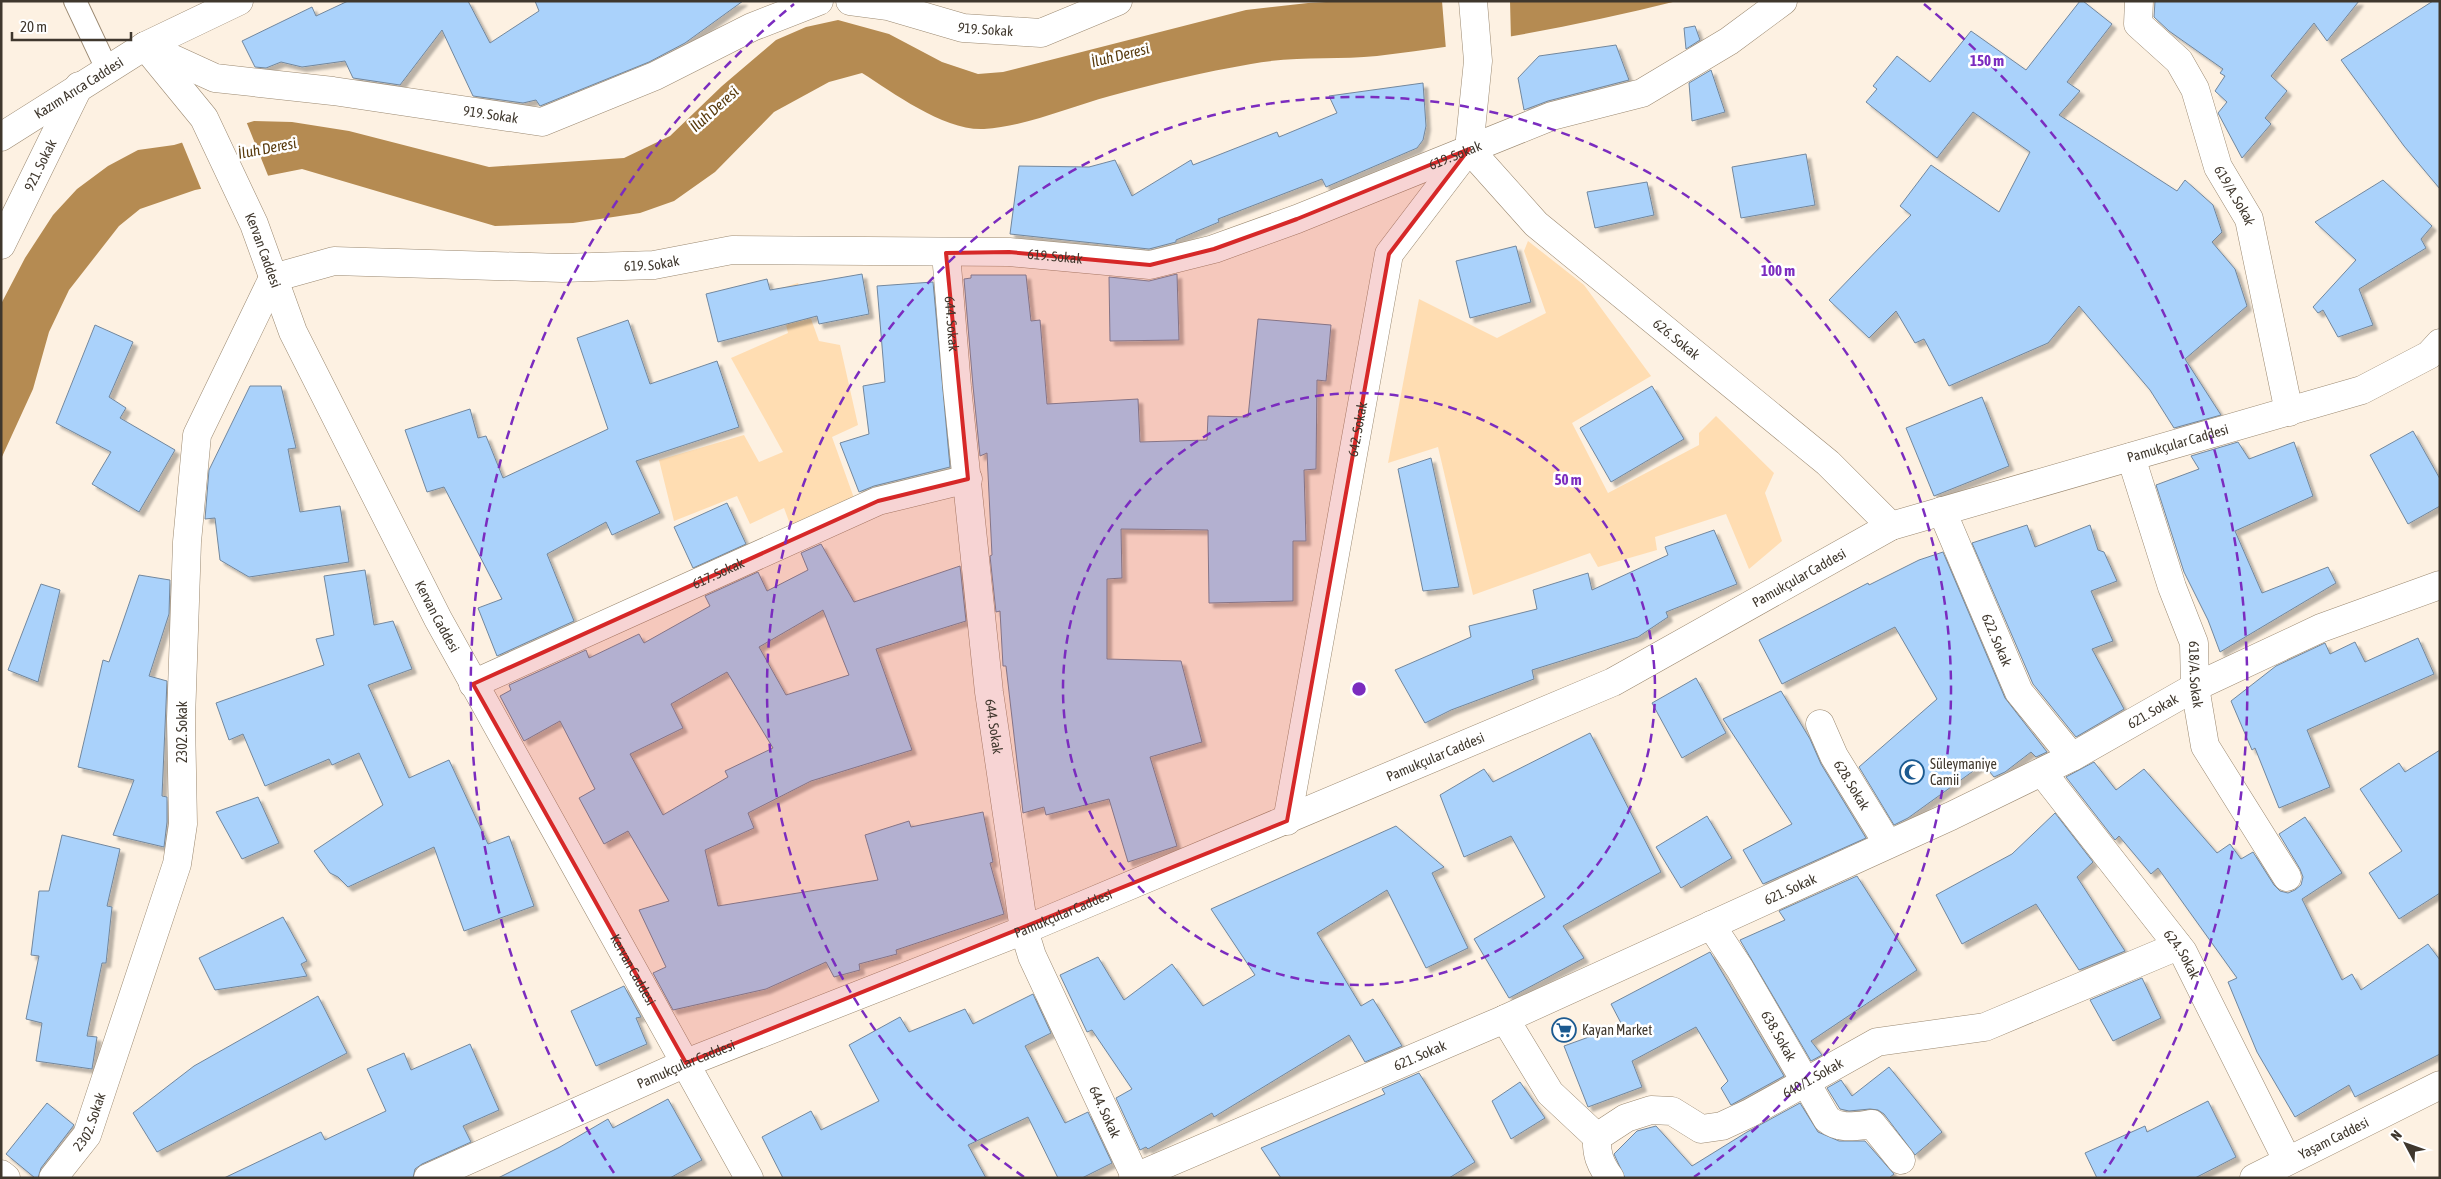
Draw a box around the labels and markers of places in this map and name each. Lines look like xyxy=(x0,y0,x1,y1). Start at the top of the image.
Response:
centre of rings xyxy=(1350,680,1368,698)
place label: Süleymaniye Camii xyxy=(1930,756,1997,788)
mosque icon: Süleymaniye Camii xyxy=(1899,759,1925,785)
supermarket icon: Kayan Market xyxy=(1551,1017,1577,1043)
place label: Kayan Market xyxy=(1582,1022,1652,1038)

